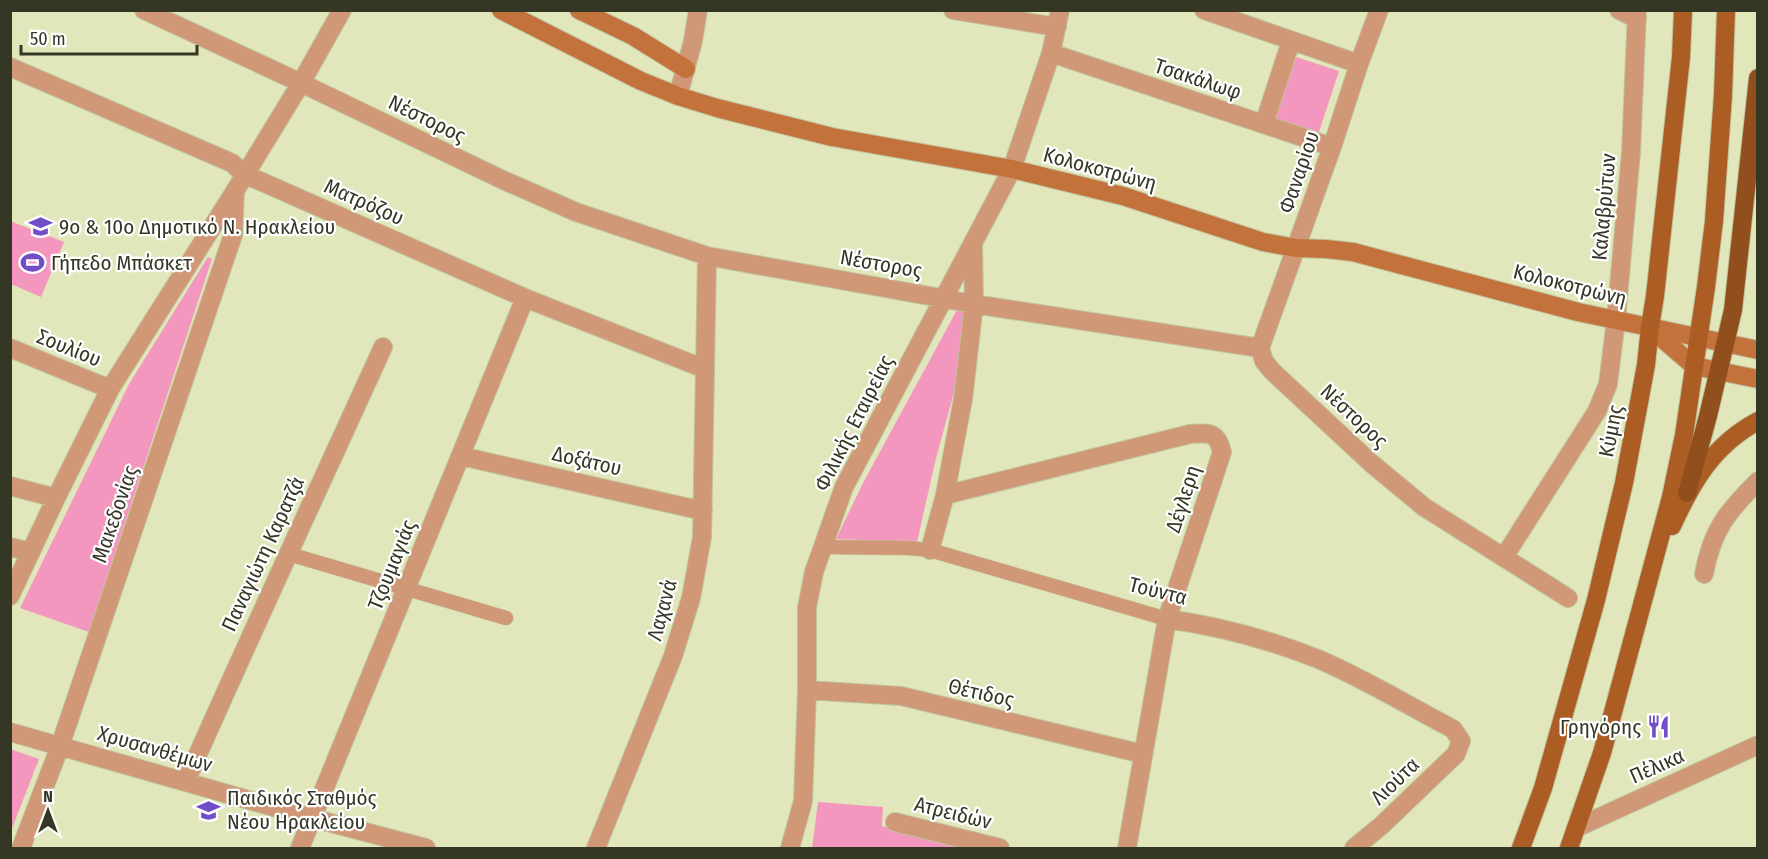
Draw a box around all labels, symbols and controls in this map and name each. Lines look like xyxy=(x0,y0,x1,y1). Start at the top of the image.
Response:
scale bar xyxy=(21,18,196,56)
text: 50 m xyxy=(30,28,66,50)
street label: Τσακάλωφ xyxy=(1151,53,1245,105)
street label: Νέστορος xyxy=(384,89,470,149)
street label: Φαναρίου xyxy=(1273,128,1325,216)
street label: Κολοκοτρώνη xyxy=(1041,141,1159,197)
street label: Καλαβρύτων xyxy=(1586,152,1622,262)
street label: Ματρόζου xyxy=(320,173,408,231)
school or university icon: 9ο & 10ο Δημοτικό Ν. Ηρακλείου xyxy=(28,214,54,240)
place label: 9ο & 10ο Δημοτικό Ν. Ηρακλείου xyxy=(59,214,335,240)
street label: Νέστορος xyxy=(838,244,924,284)
sports icon: Γήπεδο Μπάσκετ xyxy=(20,250,46,276)
place label: Γήπεδο Μπάσκετ xyxy=(51,250,192,276)
street label: Κολοκοτρώνη xyxy=(1511,258,1629,312)
street label: Σουλίου xyxy=(33,323,105,373)
street label: Φιλικής Εταιρείας xyxy=(809,351,899,495)
street label: Νέστορος xyxy=(1315,378,1393,454)
street label: Κύμης xyxy=(1593,402,1629,459)
street label: Δοξάτου xyxy=(550,440,624,482)
street label: Μακεδονίας xyxy=(86,462,144,566)
street label: Δέγλερη xyxy=(1160,462,1206,536)
street label: Παναγιώτη Καρατζά xyxy=(216,472,310,636)
street label: Τζουμαγιάς xyxy=(362,516,422,614)
street label: Τούντα xyxy=(1126,571,1190,611)
street label: Λαχανά xyxy=(641,576,683,644)
street label: Θέτιδος xyxy=(946,673,1017,713)
place label: Γρηγόρης xyxy=(1560,714,1641,740)
restaurant icon: Γρηγόρης xyxy=(1646,714,1672,740)
street label: Χρυσανθέμων xyxy=(95,720,215,778)
street label: Πέλικα xyxy=(1626,742,1688,790)
street label: Λιούτα xyxy=(1365,752,1425,810)
north arrow xyxy=(18,781,78,841)
place label: Παιδικός Σταθμός Νέου Ηρακλείου xyxy=(227,785,377,835)
text: N xyxy=(43,787,53,806)
street label: Ατρειδών xyxy=(912,791,994,835)
school or university icon: Παιδικός Σταθμός Νέου Ηρακλείου xyxy=(196,797,222,823)

